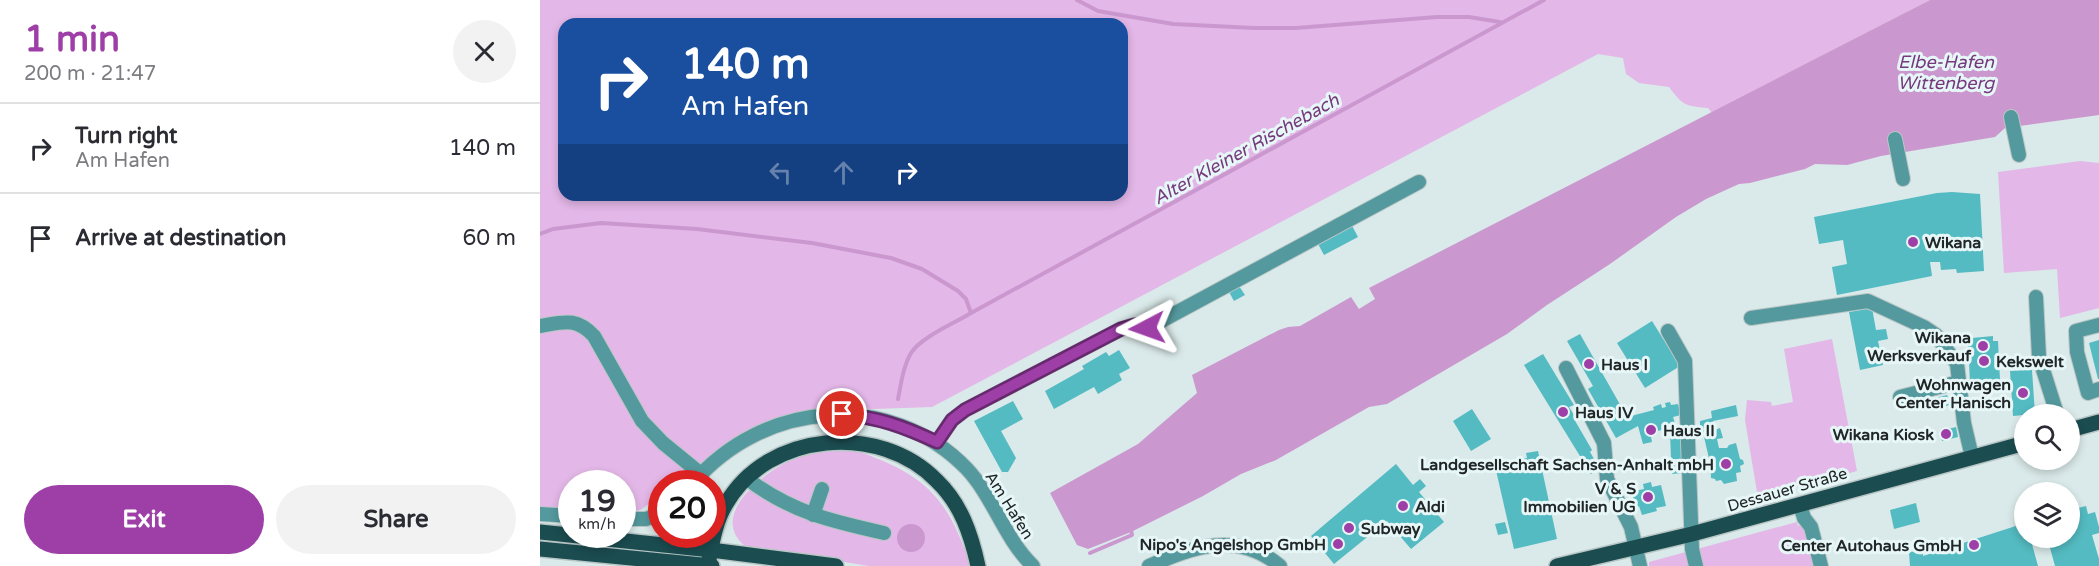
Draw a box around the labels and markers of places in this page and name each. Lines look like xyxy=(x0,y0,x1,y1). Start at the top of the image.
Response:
place label: Wikana xyxy=(1925,233,1981,253)
marker: Wikana xyxy=(1906,235,1920,249)
place label: Wikana Werksverkauf xyxy=(1867,328,1972,366)
marker: Wikana Werksverkauf xyxy=(1976,339,1990,353)
place label: Kekswelt xyxy=(1996,352,2065,372)
marker: Kekswelt xyxy=(1977,354,1991,368)
place label: Haus I xyxy=(1601,355,1648,375)
marker: Haus I xyxy=(1582,357,1596,371)
place label: Wohnwagen Center Hanisch xyxy=(1895,375,2011,413)
marker: Wohnwagen Center Hanisch xyxy=(2016,386,2030,400)
pin xyxy=(816,388,867,439)
place label: Haus IV xyxy=(1575,403,1634,423)
marker: Haus IV xyxy=(1556,405,1570,419)
place label: Haus II xyxy=(1663,421,1715,441)
marker: Haus II xyxy=(1644,423,1658,437)
place label: Wikana Kiosk xyxy=(1833,425,1934,445)
marker: Wikana Kiosk xyxy=(1939,427,1953,441)
place label: Landgesellschaft Sachsen-Anhalt mbH xyxy=(1420,455,1714,475)
marker: Landgesellschaft Sachsen-Anhalt mbH xyxy=(1719,457,1733,471)
place label: V & S Immobilien UG xyxy=(1523,479,1636,517)
marker: V & S Immobilien UG xyxy=(1641,490,1655,504)
place label: Aldi xyxy=(1415,497,1445,517)
marker: Aldi xyxy=(1396,499,1410,513)
place label: Subway xyxy=(1361,519,1421,539)
marker: Subway xyxy=(1342,521,1356,535)
place label: Nipo's Angelshop GmbH xyxy=(1139,535,1326,555)
place label: Center Autohaus GmbH xyxy=(1781,536,1962,556)
marker: Nipo's Angelshop GmbH xyxy=(1331,537,1345,551)
marker: Center Autohaus GmbH xyxy=(1967,538,1981,552)

